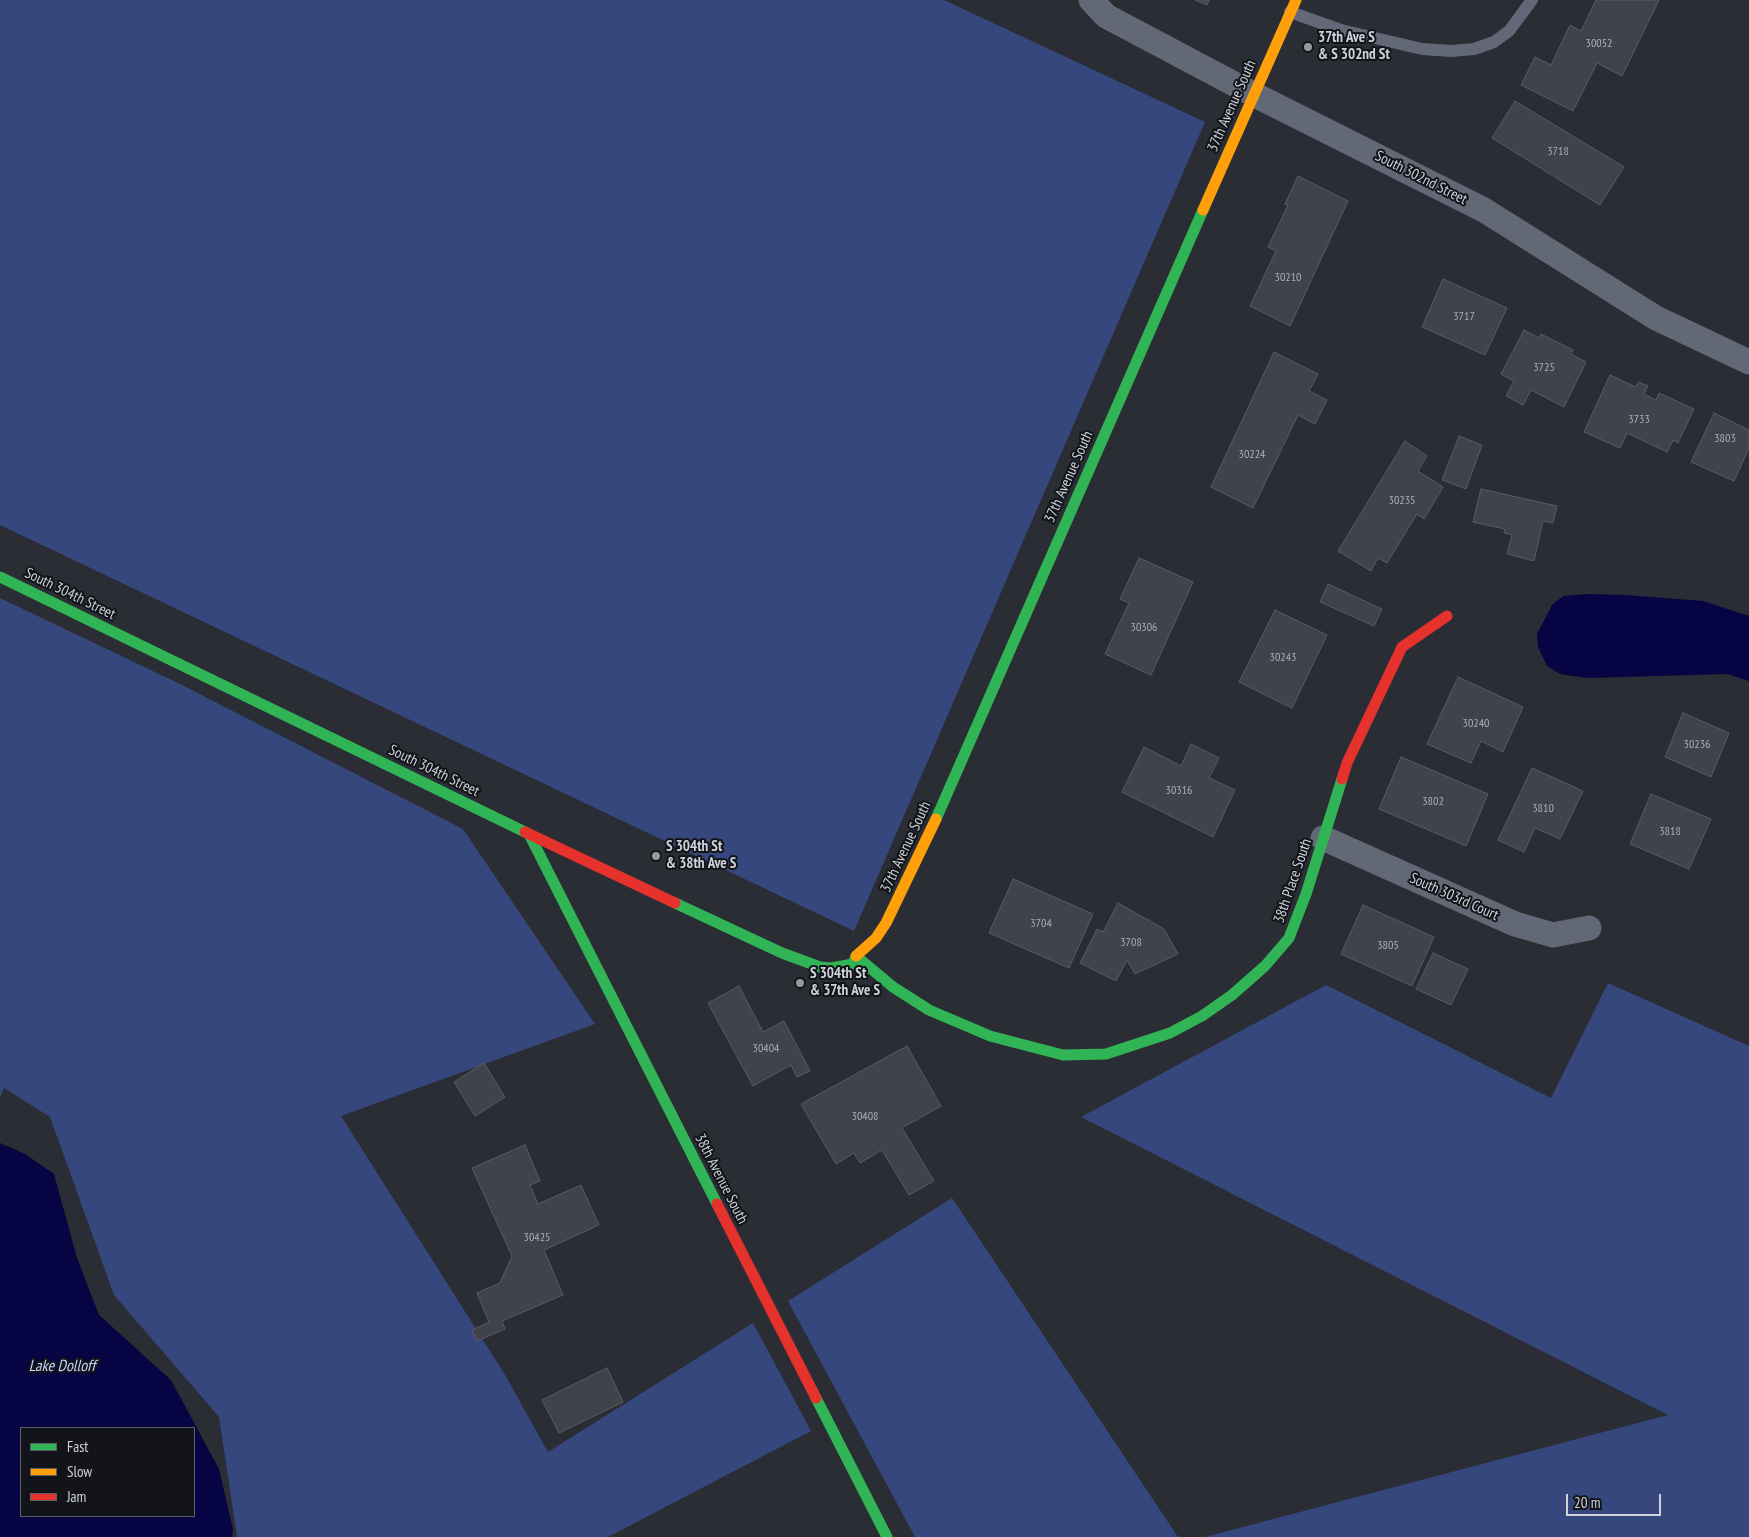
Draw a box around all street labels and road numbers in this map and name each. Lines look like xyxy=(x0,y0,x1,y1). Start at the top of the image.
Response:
street label: 37th Avenue South xyxy=(1204,57,1260,155)
street label: South 302nd Street xyxy=(1372,147,1470,209)
street label: 37th Avenue South xyxy=(1041,428,1097,526)
street label: South 304th Street xyxy=(22,564,118,624)
street label: South 304th Street xyxy=(386,741,482,801)
street label: 37th Avenue South xyxy=(877,799,935,895)
street label: 38th Place South xyxy=(1270,836,1316,926)
street label: South 303rd Court xyxy=(1407,869,1501,925)
street label: 38th Avenue South xyxy=(691,1131,751,1227)

